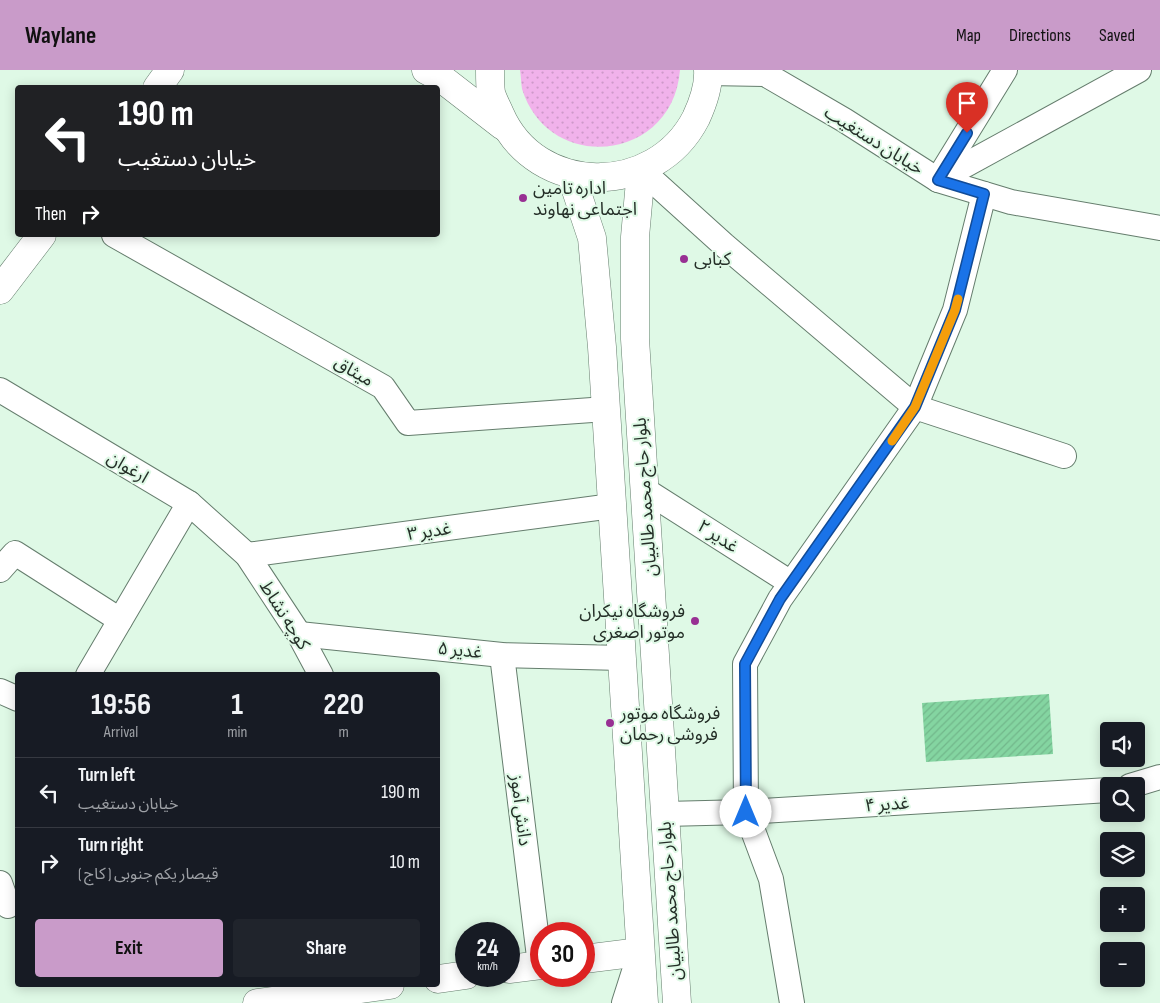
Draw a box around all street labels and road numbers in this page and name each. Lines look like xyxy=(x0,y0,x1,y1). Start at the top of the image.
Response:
street label: خیابان دستغیب xyxy=(820,102,927,179)
street label: میثاق xyxy=(330,352,377,391)
street label: بلوار حاج محمد طالبیان xyxy=(629,417,664,577)
street label: ارغوان xyxy=(103,447,152,488)
street label: غدیر ۲ xyxy=(693,516,742,557)
street label: غدیر ۳ xyxy=(406,518,452,545)
street label: کوچه نشاط xyxy=(255,577,314,654)
street label: غدیر ۵ xyxy=(437,638,483,663)
street label: دانش آموز xyxy=(506,772,535,847)
street label: غدیر ۴ xyxy=(864,792,910,817)
street label: بلوار حاج محمد طالبیان xyxy=(654,821,689,981)

